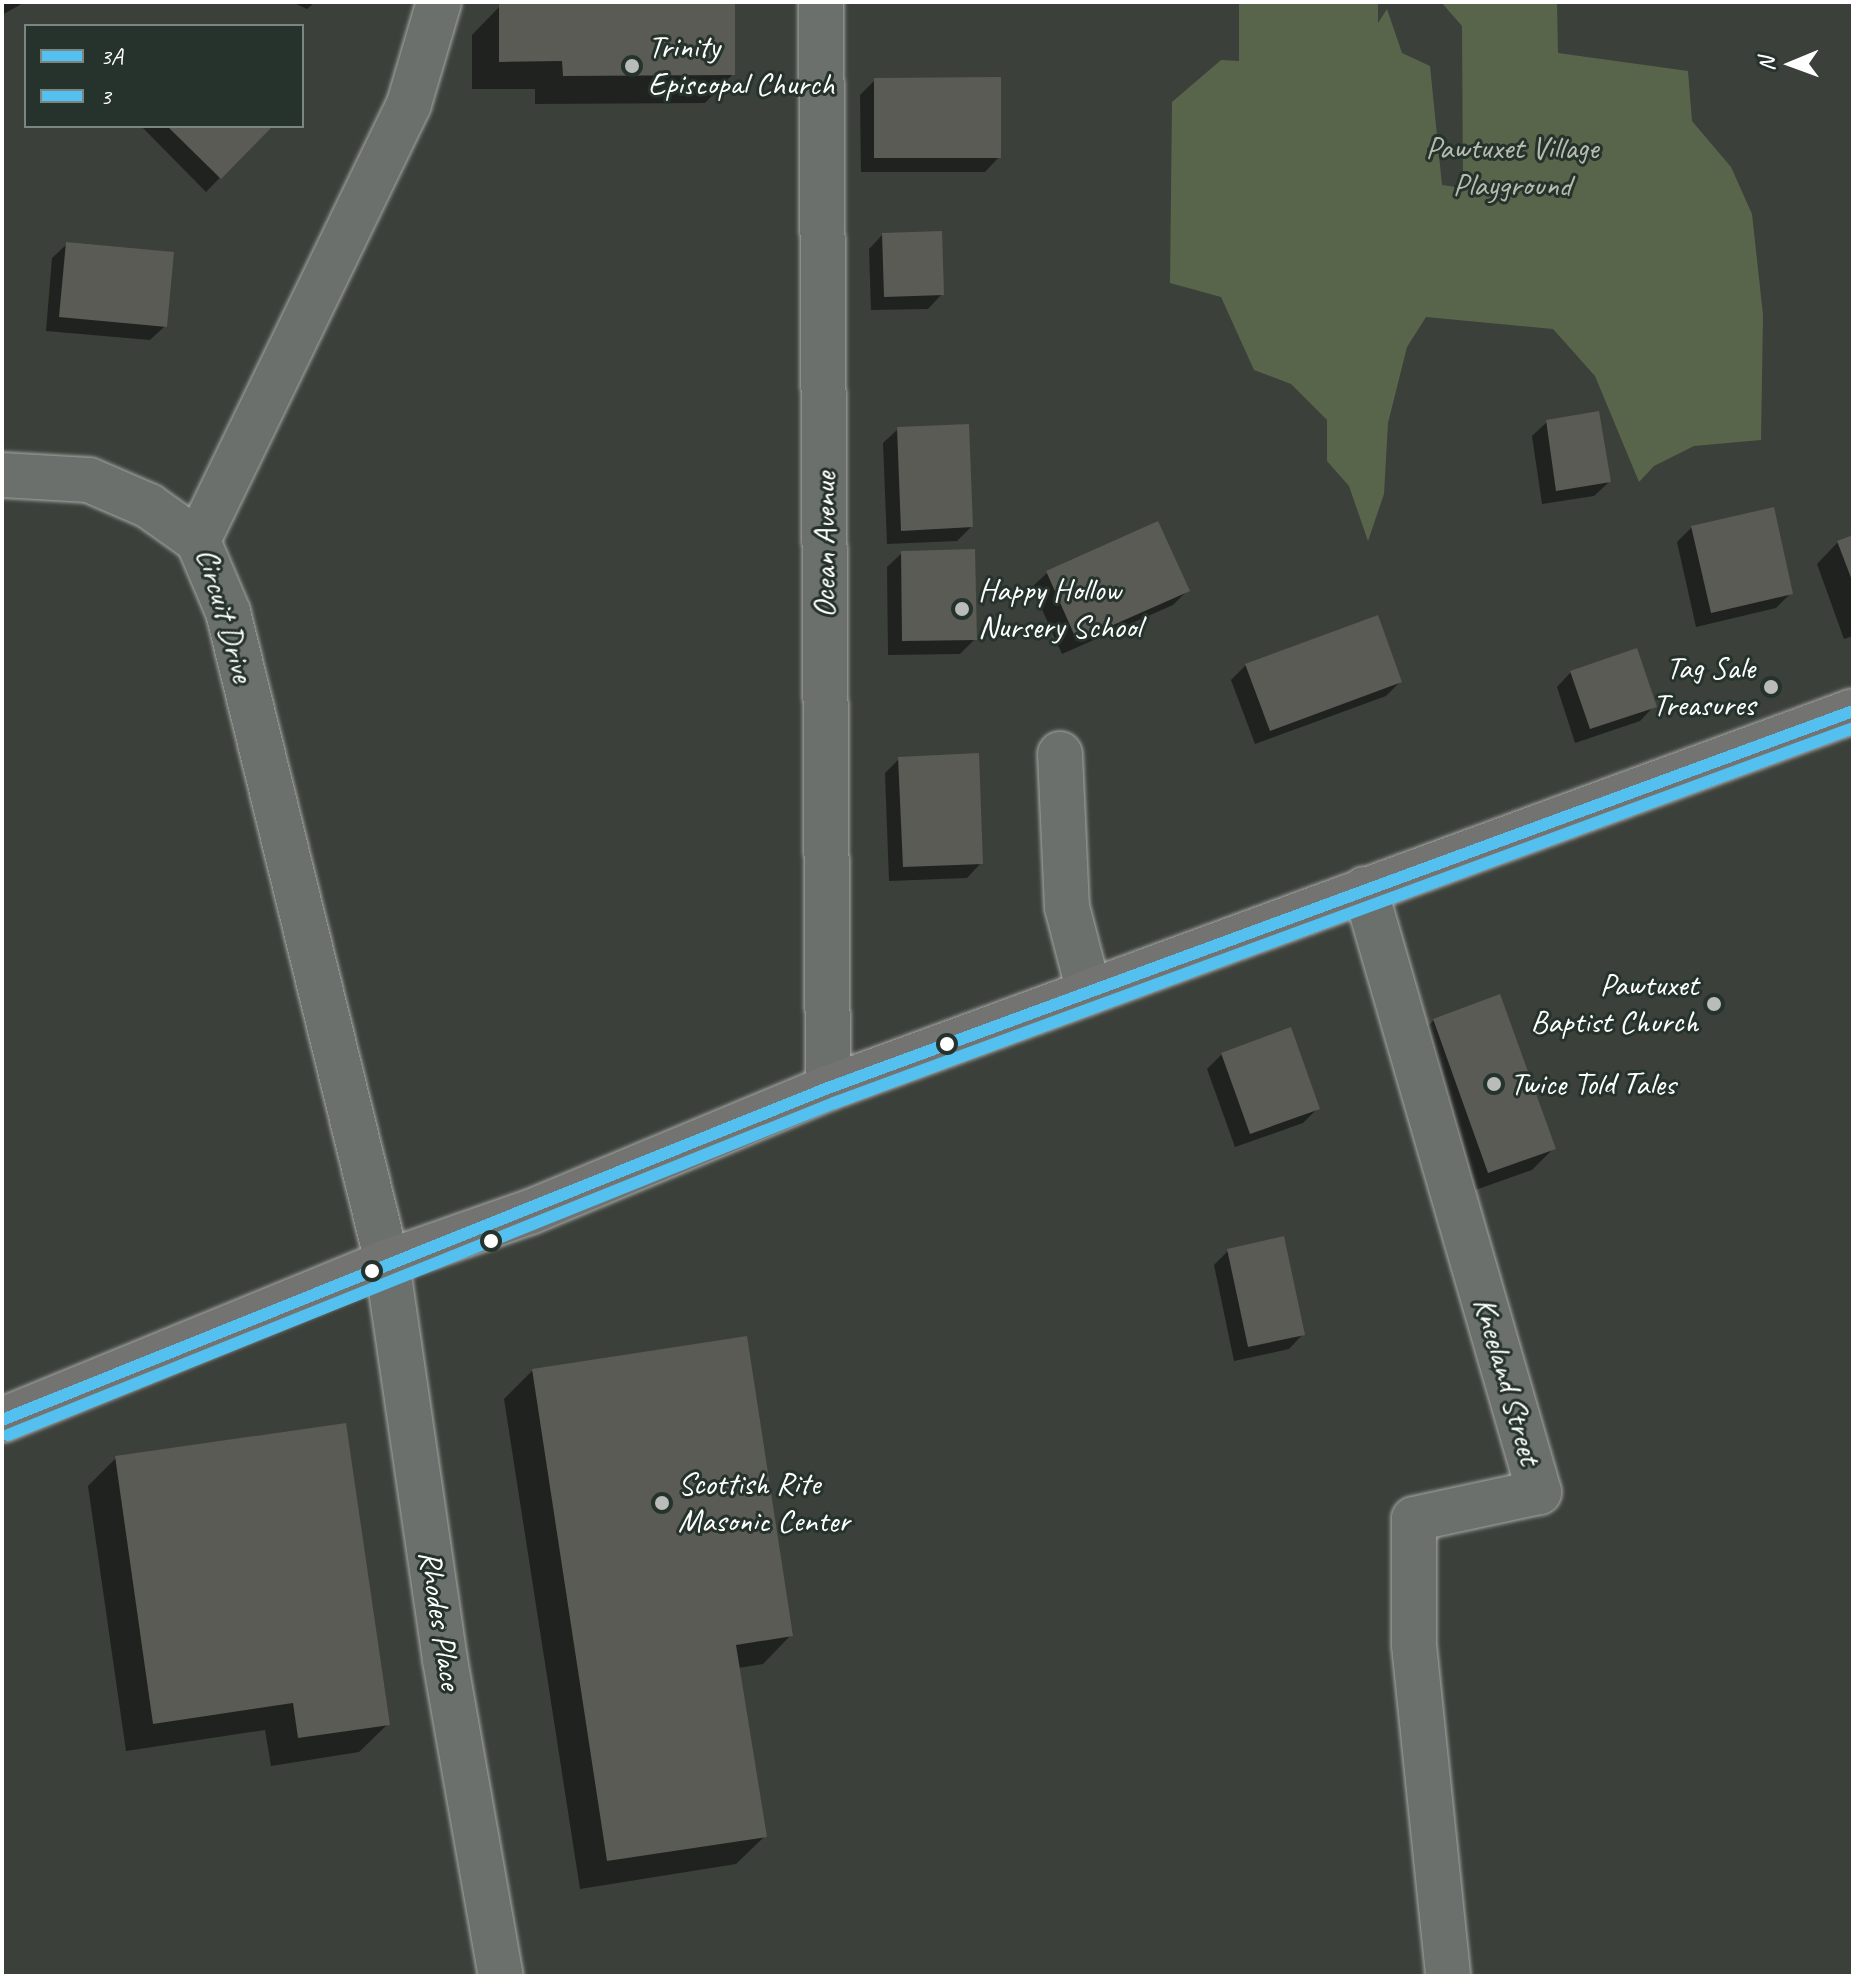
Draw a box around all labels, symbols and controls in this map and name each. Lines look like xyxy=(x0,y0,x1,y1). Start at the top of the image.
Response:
legend xyxy=(24,24,304,128)
north arrow xyxy=(1751,24,1831,104)
place label: Trinity Episcopal Church xyxy=(648,29,836,104)
text: 3A xyxy=(100,41,123,71)
marker: Trinity Episcopal Church xyxy=(623,57,641,75)
text: N xyxy=(1753,57,1781,71)
text: 3 xyxy=(100,81,111,111)
park label: Pawtuxet Village Playground xyxy=(1426,130,1598,205)
street label: Ocean Avenue xyxy=(806,472,844,618)
street label: Circuit Drive xyxy=(188,544,262,686)
place label: Happy Hollow Nursery School xyxy=(978,572,1141,647)
marker: Happy Hollow Nursery School xyxy=(953,600,971,618)
place label: Tag Sale Treasures xyxy=(1653,650,1755,725)
marker: Tag Sale Treasures xyxy=(1762,678,1780,696)
place label: Pawtuxet Baptist Church xyxy=(1529,967,1698,1042)
marker: Pawtuxet Baptist Church xyxy=(1705,995,1723,1013)
unlabelled marker xyxy=(939,1036,955,1052)
place label: Twice Told Tales xyxy=(1510,1065,1675,1103)
marker: Twice Told Tales xyxy=(1485,1075,1503,1093)
unlabelled marker xyxy=(483,1233,499,1249)
unlabelled marker xyxy=(364,1263,380,1279)
street label: Kneeland Street xyxy=(1465,1293,1549,1469)
place label: Scottish Rite Masonic Center xyxy=(678,1466,850,1541)
marker: Scottish Rite Masonic Center xyxy=(653,1494,671,1512)
street label: Rhodes Place xyxy=(410,1547,470,1693)

